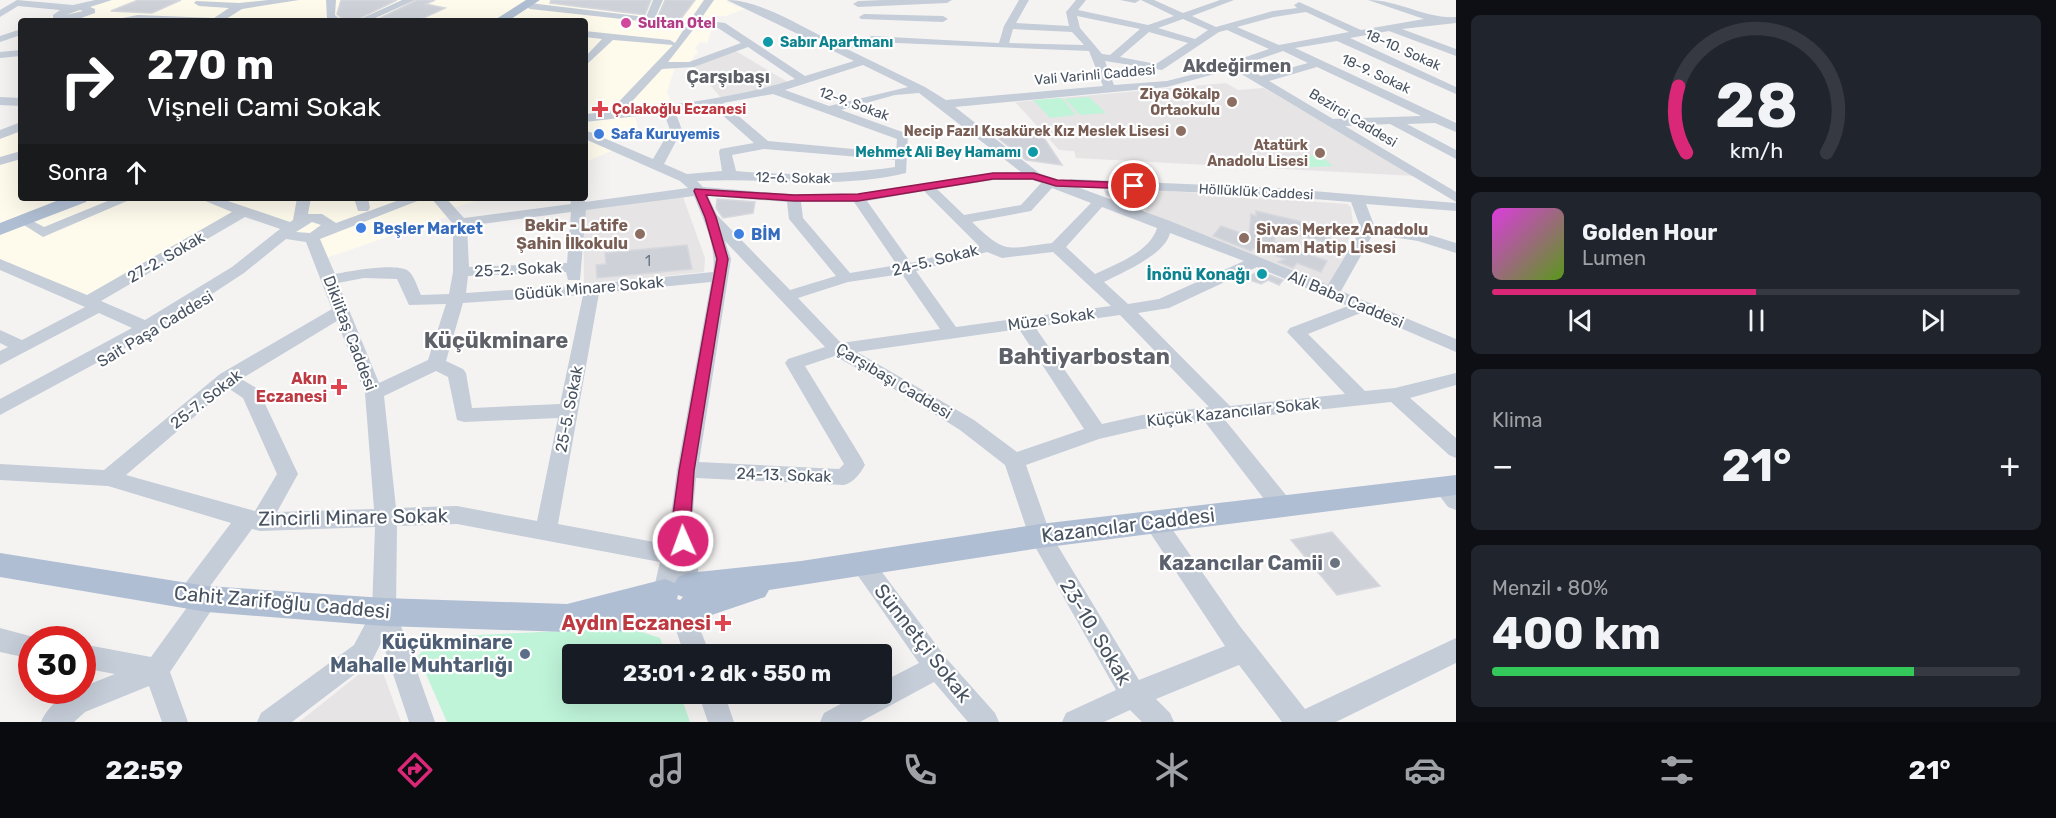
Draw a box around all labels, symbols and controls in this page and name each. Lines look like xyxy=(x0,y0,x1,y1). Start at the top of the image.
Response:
place label: Sultan Otel xyxy=(638,15,716,32)
marker: Sultan Otel xyxy=(619,16,633,30)
street label: 18-10. Sokak xyxy=(1362,26,1444,75)
place label: Sabır Apartmanı xyxy=(780,34,893,51)
marker: Sabır Apartmanı xyxy=(761,35,775,49)
text: 270 m xyxy=(147,40,274,90)
icon: right xyxy=(48,42,126,120)
street label: 18-9. Sokak xyxy=(1339,51,1414,98)
district label: Akdeğirmen xyxy=(1183,55,1291,77)
street label: Vali Varinli Caddesi xyxy=(1034,61,1156,89)
district label: Çarşıbaşı xyxy=(686,66,770,88)
text: 28 xyxy=(1715,69,1797,143)
street label: 12-9. Sokak xyxy=(817,83,892,125)
street label: Bezirci Caddesi xyxy=(1306,85,1400,151)
place label: Ziya Gökalp Ortaokulu xyxy=(1140,86,1220,119)
text: Vişneli Cami Sokak xyxy=(147,91,381,123)
marker: Ziya Gökalp Ortaokulu xyxy=(1225,95,1239,109)
place label: Çolakoğlu Eczanesi xyxy=(612,101,746,118)
marker: Çolakoğlu Eczanesi xyxy=(593,102,607,116)
place label: Necip Fazıl Kısakürek Kız Meslek Lisesi xyxy=(904,123,1169,140)
marker: Necip Fazıl Kısakürek Kız Meslek Lisesi xyxy=(1174,124,1188,138)
place label: Safa Kuruyemis xyxy=(611,126,720,143)
marker: Safa Kuruyemis xyxy=(592,127,606,141)
place label: Atatürk Anadolu Lisesi xyxy=(1207,137,1309,170)
text: km/h xyxy=(1729,138,1783,163)
place label: Mehmet Ali Bey Hamamı xyxy=(855,144,1021,161)
marker: Mehmet Ali Bey Hamamı xyxy=(1026,145,1040,159)
marker: Atatürk Anadolu Lisesi xyxy=(1313,146,1327,160)
icon: ahead xyxy=(120,156,153,189)
text: Sonra xyxy=(48,159,108,186)
pin xyxy=(1108,160,1159,211)
street label: 12-6. Sokak xyxy=(755,169,831,187)
icon: arrive xyxy=(1117,169,1150,202)
street label: Höllüklük Caddesi xyxy=(1198,181,1314,203)
place label: Bekir - Latife Şahin İlkokulu xyxy=(516,216,628,253)
place label: Beşler Market xyxy=(373,219,483,238)
text: Golden Hour xyxy=(1582,219,1717,246)
place label: Sivas Merkez Anadolu İmam Hatip Lisesi xyxy=(1256,220,1428,257)
marker: Beşler Market xyxy=(354,221,368,235)
place label: BİM xyxy=(751,225,781,244)
street label: 27-2. Sokak xyxy=(124,227,209,287)
marker: Bekir - Latife Şahin İlkokulu xyxy=(633,227,647,241)
marker: BİM xyxy=(732,227,746,241)
marker: Sivas Merkez Anadolu İmam Hatip Lisesi xyxy=(1237,231,1251,245)
street label: 24-5. Sokak xyxy=(890,240,981,280)
text: Lumen xyxy=(1582,246,1646,270)
house number: 1 xyxy=(645,253,651,270)
street label: 25-2. Sokak xyxy=(474,257,563,281)
place label: İnönü Konağı xyxy=(1146,265,1250,284)
street label: Ali Baba Caddesi xyxy=(1285,266,1407,332)
marker: İnönü Konağı xyxy=(1255,267,1269,281)
street label: Güdük Minare Sokak xyxy=(513,272,665,304)
street label: Dikilitaş Caddesi xyxy=(319,273,381,393)
street label: Sait Paşa Caddesi xyxy=(93,287,217,371)
street label: Müze Sokak xyxy=(1006,303,1096,335)
icon: previous xyxy=(1564,304,1597,337)
icon: pause xyxy=(1740,304,1773,337)
icon: next xyxy=(1916,304,1949,337)
district label: Küçükminare xyxy=(424,327,568,354)
street label: Çarşıbaşı Caddesi xyxy=(833,339,955,423)
district label: Bahtiyarbostan xyxy=(998,343,1170,370)
street label: 25-5. Sokak xyxy=(551,363,587,454)
street label: 25-7. Sokak xyxy=(167,365,246,433)
place label: Akın Eczanesi xyxy=(256,369,327,406)
marker: Akın Eczanesi xyxy=(332,380,346,394)
street label: Küçük Kazancılar Sokak xyxy=(1146,393,1321,431)
text: Klima xyxy=(1492,408,1543,432)
text: 21° xyxy=(1721,439,1792,492)
text: − xyxy=(1492,446,1513,485)
text: + xyxy=(1999,446,2020,485)
street label: 24-13. Sokak xyxy=(736,464,833,486)
street label: Kazancılar Caddesi xyxy=(1040,502,1216,548)
street label: Zincirli Minare Sokak xyxy=(258,503,449,531)
position arrow xyxy=(651,509,715,573)
place label: Kazancılar Camii xyxy=(1159,551,1323,575)
marker: Kazancılar Camii xyxy=(1328,556,1342,570)
street label: 23-10. Sokak xyxy=(1055,575,1137,690)
text: Menzil · 80% xyxy=(1492,576,1608,600)
street label: Sünnetçi Sokak xyxy=(869,579,977,708)
street label: Cahit Zarifoğlu Caddesi xyxy=(173,581,391,623)
text: 400 km xyxy=(1492,607,1661,660)
place label: Aydın Eczanesi xyxy=(562,611,711,635)
marker: Aydın Eczanesi xyxy=(716,616,730,630)
speed limit sign: 30 xyxy=(18,626,96,704)
place label: Küçükminare Mahalle Muhtarlığı xyxy=(330,630,513,677)
marker: Küçükminare Mahalle Muhtarlığı xyxy=(518,647,532,661)
text: 23:01 · 2 dk · 550 m xyxy=(623,660,831,687)
icon: directions xyxy=(394,749,436,791)
icon: music xyxy=(646,749,688,791)
icon: phone xyxy=(899,749,941,791)
icon: climate xyxy=(1151,749,1193,791)
icon: car xyxy=(1404,749,1446,791)
icon: filters xyxy=(1656,749,1698,791)
text: 22:59 xyxy=(105,754,183,786)
text: 21° xyxy=(1909,754,1951,786)

